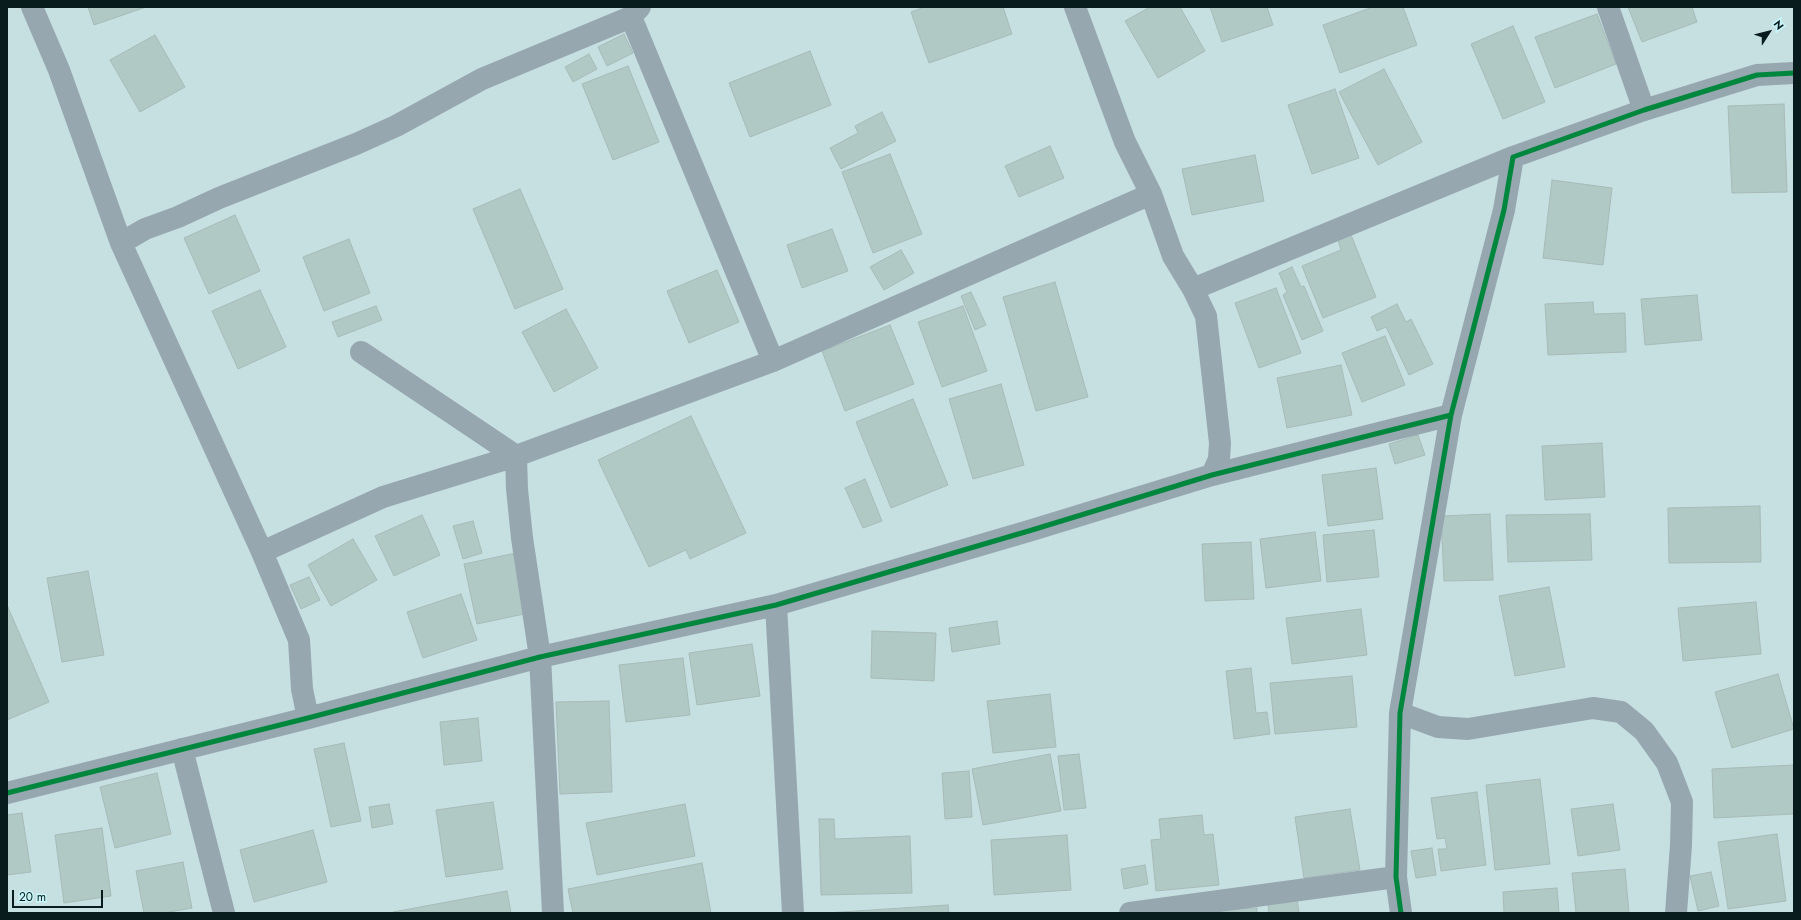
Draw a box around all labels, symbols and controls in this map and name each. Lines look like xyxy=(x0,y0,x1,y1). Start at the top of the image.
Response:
north arrow xyxy=(1749,12,1789,52)
text: N xyxy=(1770,17,1788,33)
scale bar xyxy=(14,882,105,908)
text: 20 m xyxy=(19,888,46,906)

